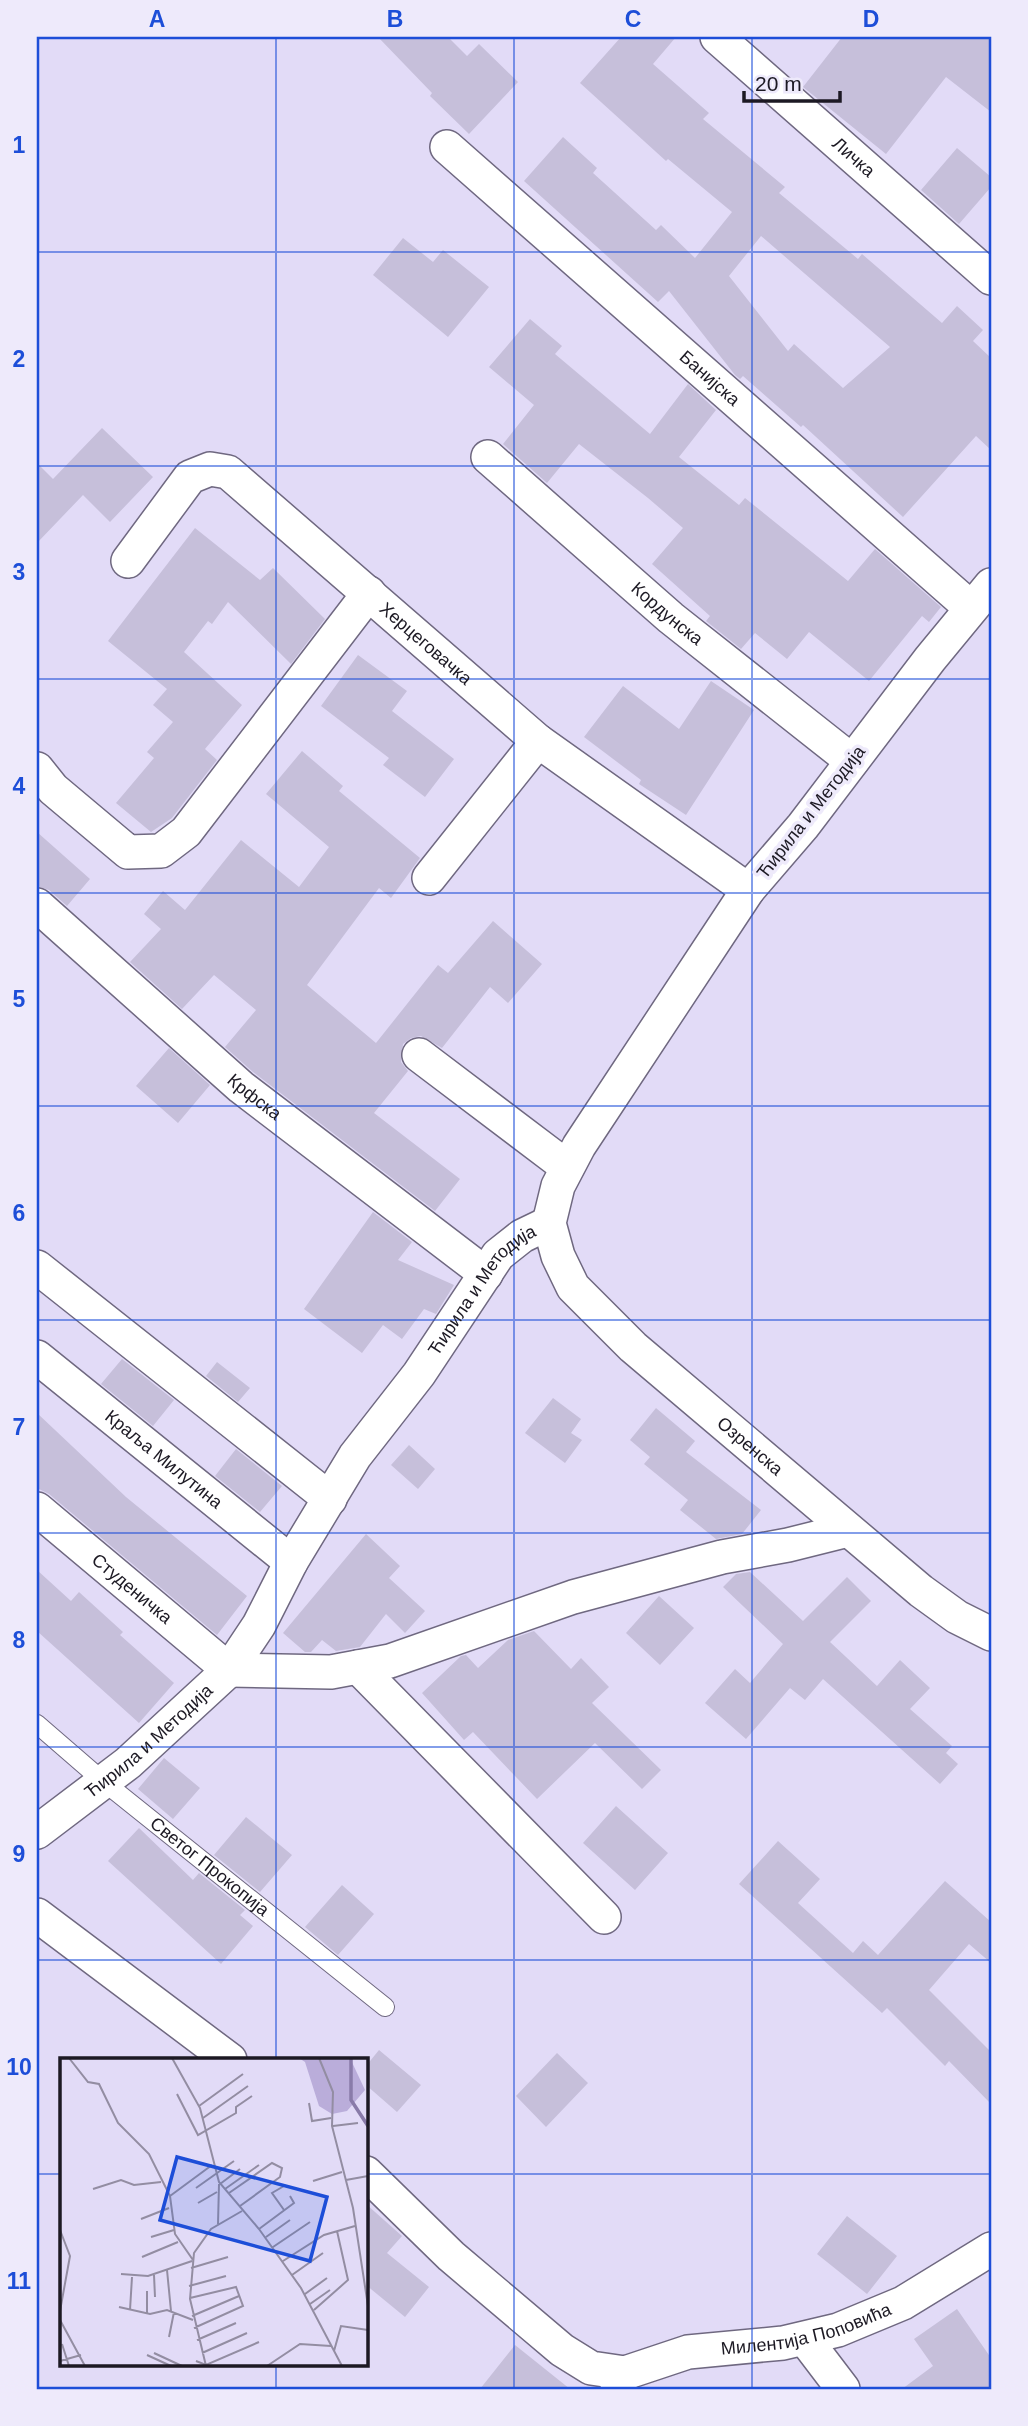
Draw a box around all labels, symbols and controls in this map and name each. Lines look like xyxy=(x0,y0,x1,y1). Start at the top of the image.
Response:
text: A xyxy=(149,6,165,32)
text: B xyxy=(387,6,403,32)
text: C xyxy=(625,6,641,32)
text: D xyxy=(863,6,879,32)
scale bar xyxy=(744,60,841,104)
text: 20 m xyxy=(755,72,802,95)
text: 1 xyxy=(13,132,26,158)
street label: Личка xyxy=(828,133,880,182)
text: 2 xyxy=(13,346,25,372)
street label: Банијска xyxy=(676,347,745,410)
text: 3 xyxy=(13,559,25,585)
street label: Кордунска xyxy=(627,578,708,650)
street label: Херцеговачка xyxy=(376,598,476,689)
street label: Ћирила и Методија xyxy=(753,741,870,882)
text: 4 xyxy=(13,773,26,799)
text: 5 xyxy=(13,986,26,1012)
street label: Крфска xyxy=(223,1070,286,1125)
text: 6 xyxy=(13,1200,25,1226)
street label: Ћирила и Методија xyxy=(424,1220,540,1359)
street label: Краља Милутина xyxy=(101,1406,227,1513)
street label: Озренска xyxy=(713,1413,788,1480)
text: 7 xyxy=(13,1414,25,1440)
street label: Студеничка xyxy=(88,1549,177,1628)
text: 8 xyxy=(13,1627,26,1653)
street label: Ћирила и Методија xyxy=(81,1680,217,1802)
street label: Светог Прокопија xyxy=(146,1813,274,1921)
text: 9 xyxy=(13,1841,25,1867)
text: 10 xyxy=(6,2054,32,2080)
inset map xyxy=(60,2058,368,2366)
text: 11 xyxy=(7,2268,31,2294)
street label: Милентија Поповића xyxy=(720,2299,895,2359)

